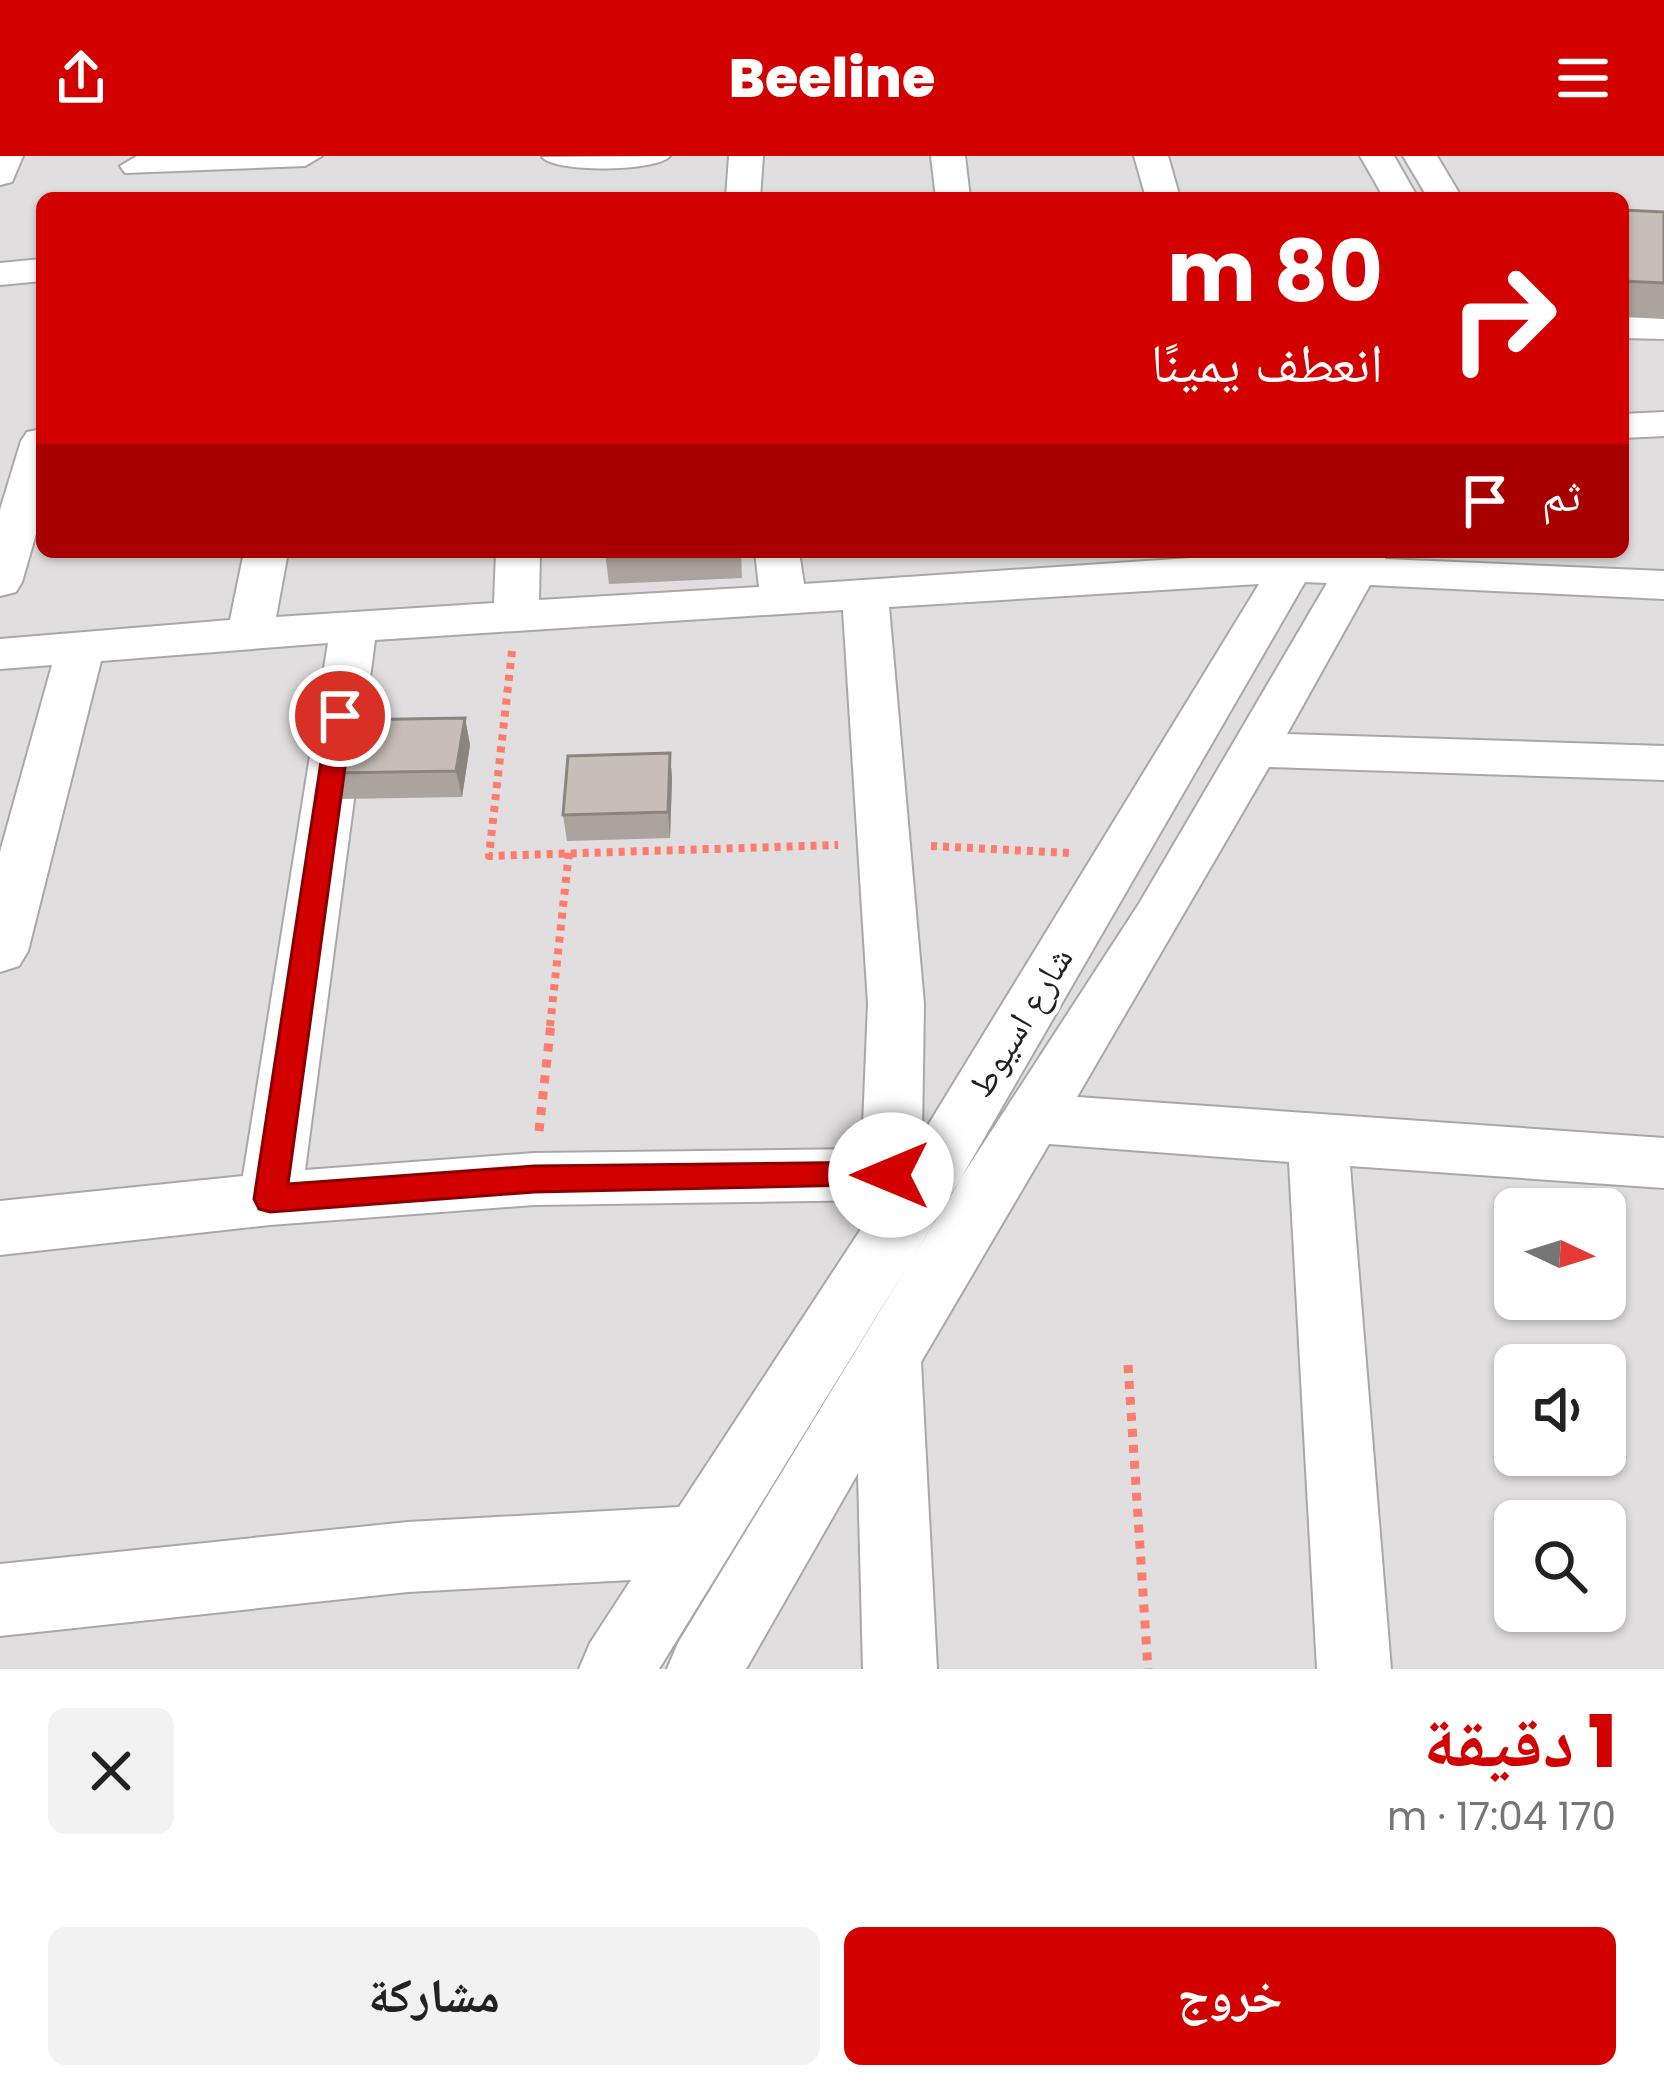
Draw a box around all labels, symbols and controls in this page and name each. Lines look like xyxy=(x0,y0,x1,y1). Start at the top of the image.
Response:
text: Beeline xyxy=(729,40,935,116)
icon: share xyxy=(48,45,114,111)
icon: menu xyxy=(1550,45,1616,111)
text: 80 m xyxy=(1167,213,1383,330)
icon: right xyxy=(1425,240,1581,396)
text: انعطف يمينًا xyxy=(1151,325,1383,401)
text: ثم xyxy=(1542,464,1581,527)
icon: arrive xyxy=(1452,468,1518,534)
pin xyxy=(289,665,391,767)
icon: arrive xyxy=(307,683,373,749)
street label: شارع اسيوط xyxy=(955,937,1085,1107)
position arrow xyxy=(828,1112,954,1238)
north arrow xyxy=(1494,1188,1626,1320)
map controls xyxy=(1494,1188,1626,1632)
button: sound xyxy=(1494,1344,1626,1476)
button: search xyxy=(1494,1500,1626,1632)
text: 1 دقيقة xyxy=(1423,1691,1616,1792)
button: close xyxy=(48,1708,174,1834)
text: 170 m · 17:04 xyxy=(1387,1789,1616,1844)
button: مشاركة xyxy=(48,1927,820,2065)
button: خروج xyxy=(844,1927,1616,2065)

